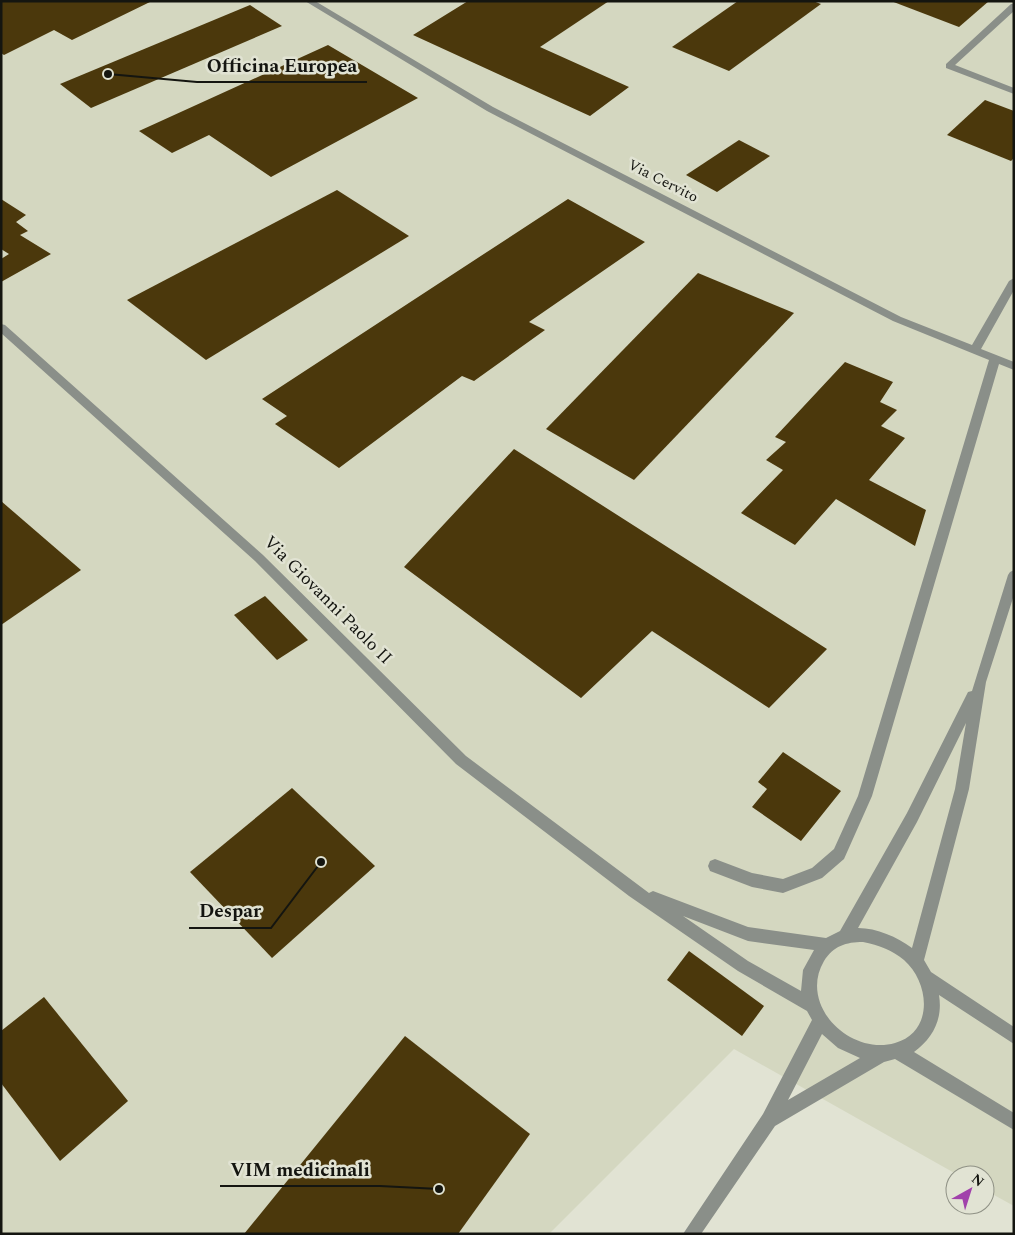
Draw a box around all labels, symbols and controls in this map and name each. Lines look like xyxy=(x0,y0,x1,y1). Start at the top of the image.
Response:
callout: Officina Europea xyxy=(197,48,367,82)
text: Officina Europea xyxy=(207,52,357,81)
street label: Via Cervito xyxy=(624,153,702,209)
street label: Via Giovanni Paolo II xyxy=(257,529,399,671)
callout: Despar xyxy=(189,894,271,928)
text: Despar xyxy=(199,897,262,926)
callout: VIM medicinali xyxy=(220,1152,380,1186)
text: VIM medicinali xyxy=(230,1156,370,1185)
north arrow xyxy=(945,1165,995,1215)
text: N xyxy=(967,1169,989,1192)

